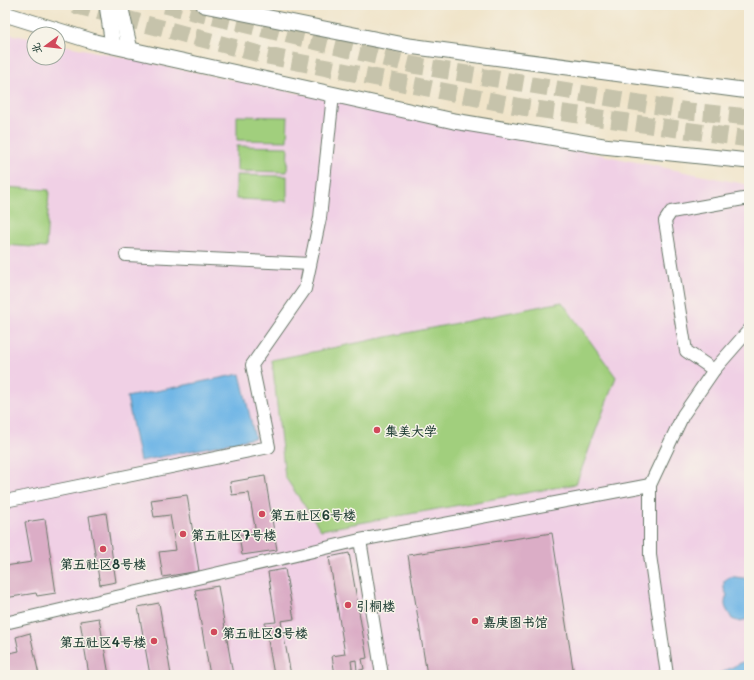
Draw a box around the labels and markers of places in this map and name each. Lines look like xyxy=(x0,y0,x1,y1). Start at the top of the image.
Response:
place label: 集美大学 xyxy=(385,422,437,439)
marker: 集美大学 xyxy=(372,425,382,435)
place label: 第五社区6号楼 xyxy=(270,506,356,523)
marker: 第五社区6号楼 xyxy=(257,509,267,519)
place label: 第五社区7号楼 xyxy=(191,526,276,543)
marker: 第五社区7号楼 xyxy=(178,529,188,539)
marker: 第五社区8号楼 xyxy=(98,544,108,554)
place label: 第五社区8号楼 xyxy=(60,555,146,572)
place label: 引桐楼 xyxy=(356,597,395,614)
marker: 引桐楼 xyxy=(343,600,353,610)
place label: 嘉庚图书馆 xyxy=(483,613,548,630)
marker: 嘉庚图书馆 xyxy=(470,616,480,626)
place label: 第五社区3号楼 xyxy=(222,624,308,641)
marker: 第五社区3号楼 xyxy=(209,627,219,637)
place label: 第五社区4号楼 xyxy=(60,633,146,650)
marker: 第五社区4号楼 xyxy=(149,636,159,646)

